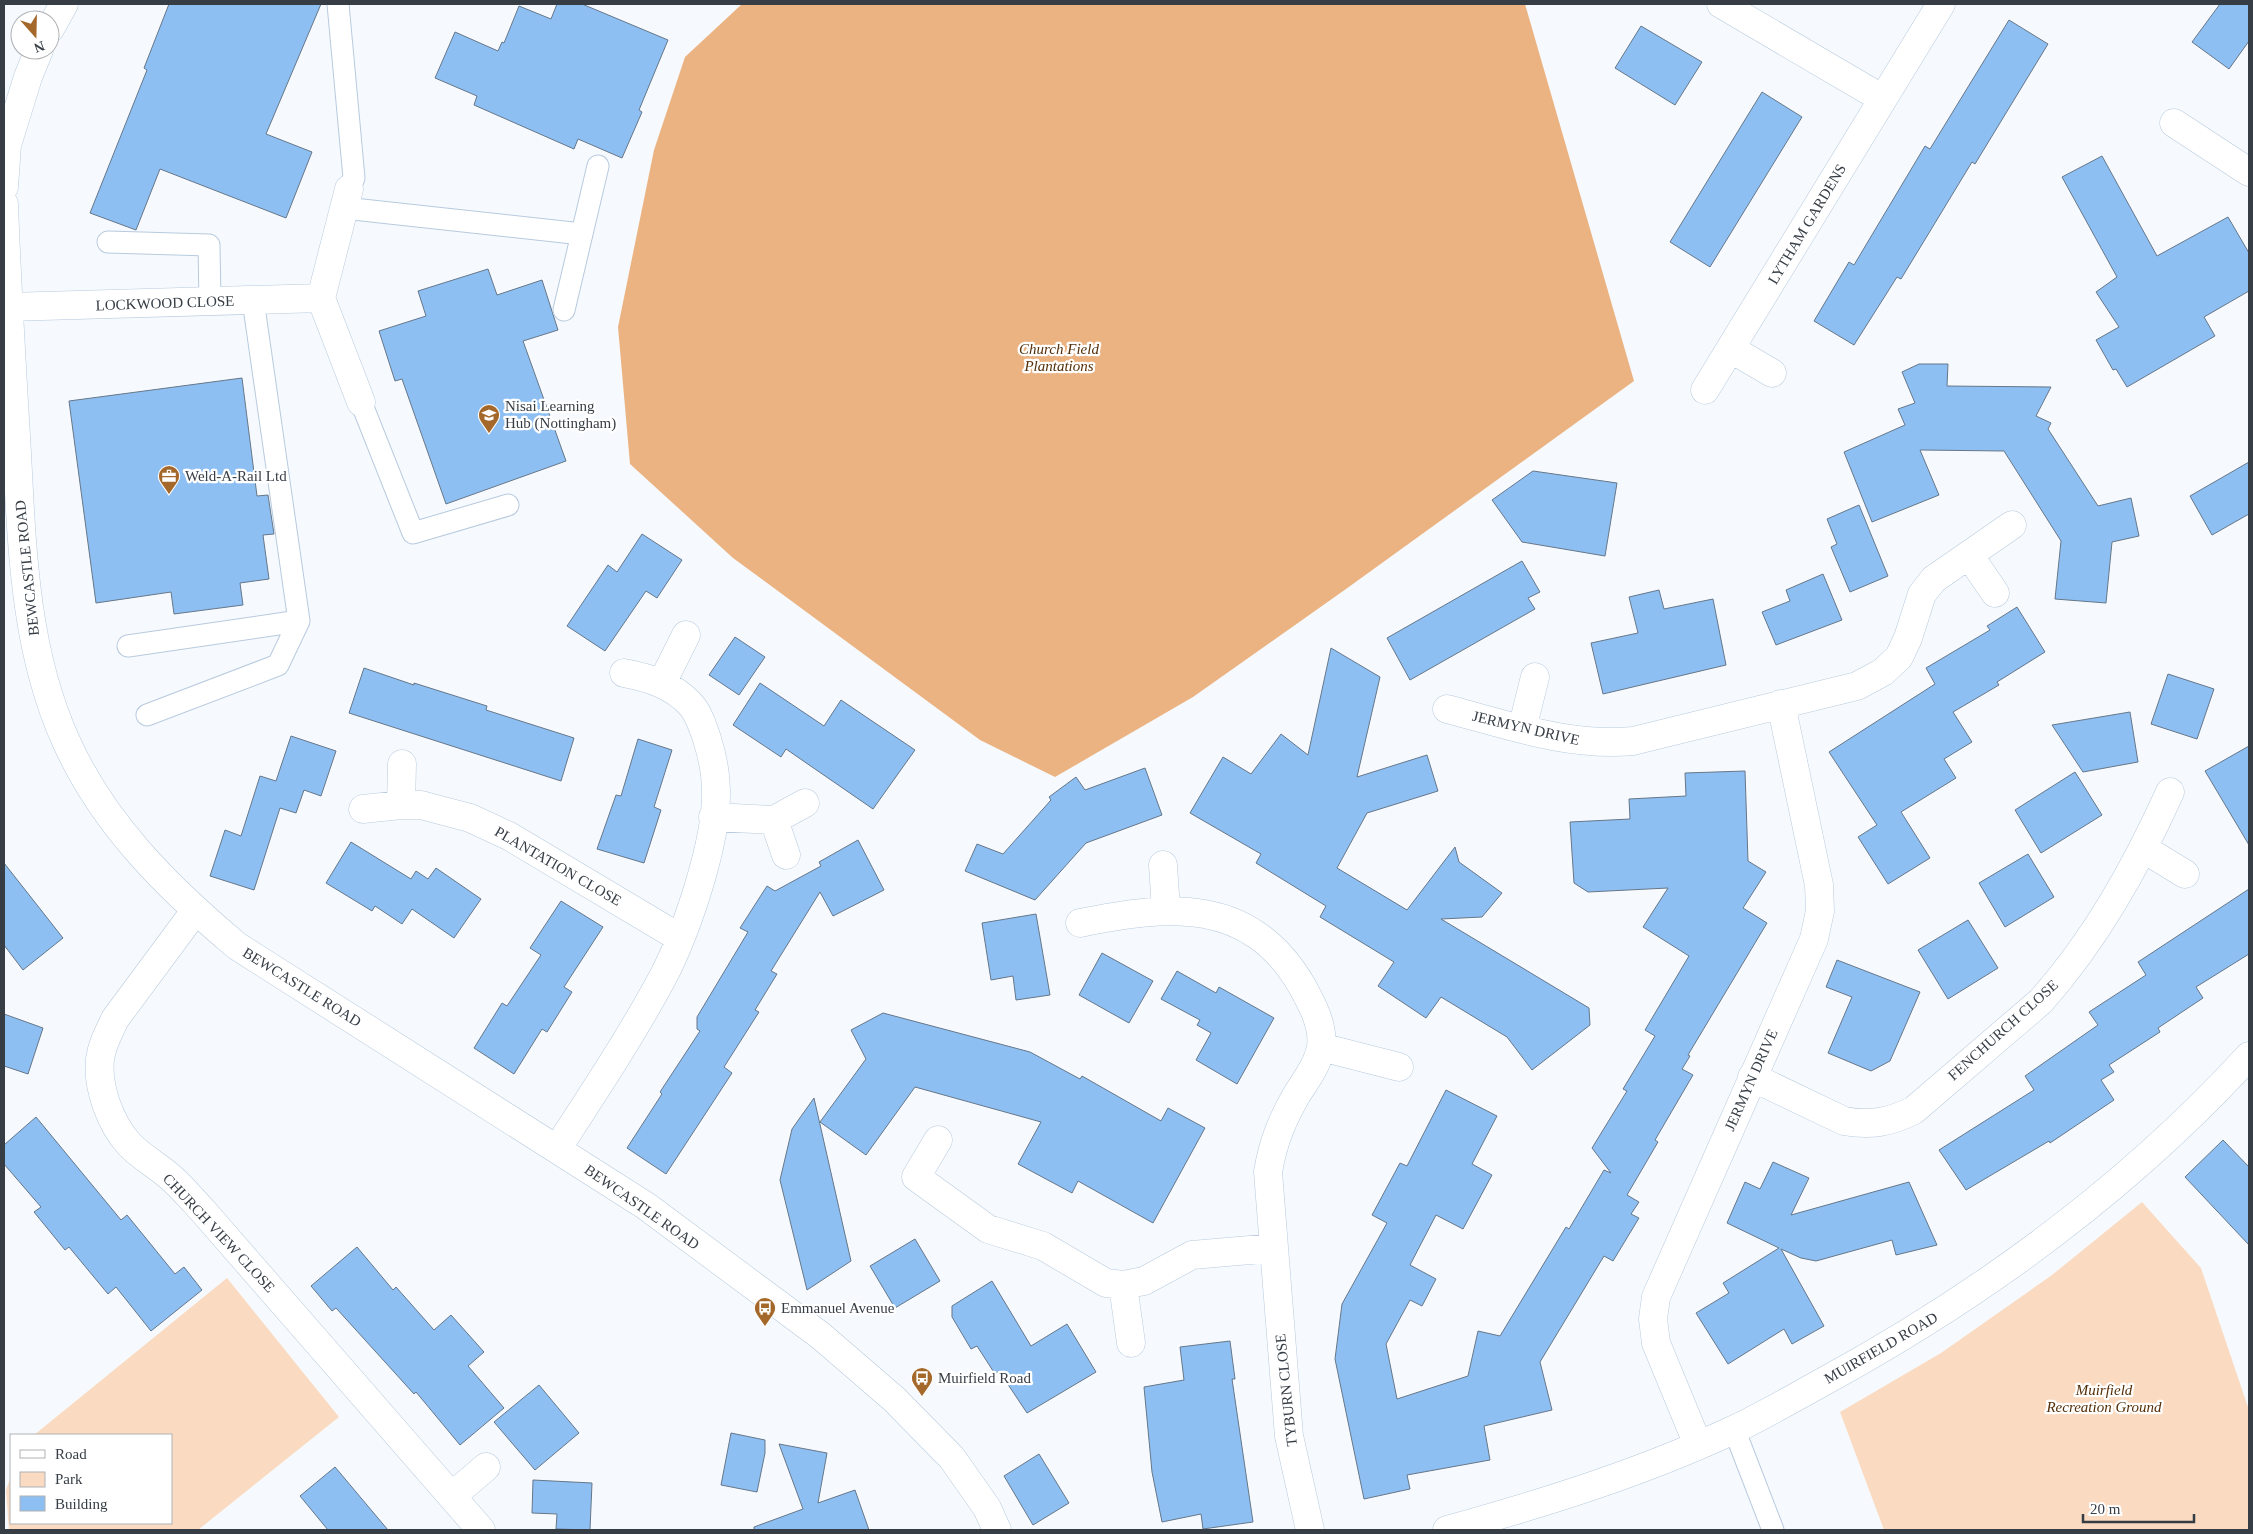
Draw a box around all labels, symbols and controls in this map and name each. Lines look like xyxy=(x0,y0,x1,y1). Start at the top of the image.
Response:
north arrow xyxy=(10,10,60,60)
text: N xyxy=(32,38,47,56)
street label: LYTHAM GARDENS xyxy=(1765,161,1849,287)
street label: LOCKWOOD CLOSE xyxy=(95,293,235,313)
park label: Church Field Plantations xyxy=(1019,341,1099,374)
place label: Nisai Learning Hub (Nottingham) xyxy=(505,398,616,432)
school or university icon: Nisai Learning Hub (Nottingham) xyxy=(477,403,501,434)
office icon: Weld-A-Rail Ltd xyxy=(157,464,181,495)
place label: Weld-A-Rail Ltd xyxy=(185,468,287,484)
street label: BEWCASTLE ROAD xyxy=(12,499,42,637)
street label: JERMYN DRIVE xyxy=(1471,708,1581,748)
street label: PLANTATION CLOSE xyxy=(492,823,624,909)
street label: BEWCASTLE ROAD xyxy=(240,944,364,1030)
street label: FENCHURCH CLOSE xyxy=(1945,977,2061,1083)
street label: JERMYN DRIVE xyxy=(1721,1027,1781,1133)
street label: BEWCASTLE ROAD xyxy=(582,1161,703,1253)
street label: CHURCH VIEW CLOSE xyxy=(160,1170,278,1296)
bus stop icon: Emmanuel Avenue xyxy=(753,1296,777,1327)
place label: Emmanuel Avenue xyxy=(781,1300,895,1316)
street label: MUIRFIELD ROAD xyxy=(1822,1309,1941,1387)
street label: TYBURN CLOSE xyxy=(1272,1333,1300,1447)
bus stop icon: Muirfield Road xyxy=(910,1366,934,1397)
place label: Muirfield Road xyxy=(938,1370,1031,1386)
park label: Muirfield Recreation Ground xyxy=(2045,1382,2162,1415)
legend xyxy=(10,1434,172,1524)
text: Road xyxy=(55,1446,87,1462)
text: Park xyxy=(55,1471,83,1487)
scale bar xyxy=(2083,1492,2194,1524)
text: Building xyxy=(55,1496,108,1512)
text: 20 m xyxy=(2090,1501,2121,1517)

